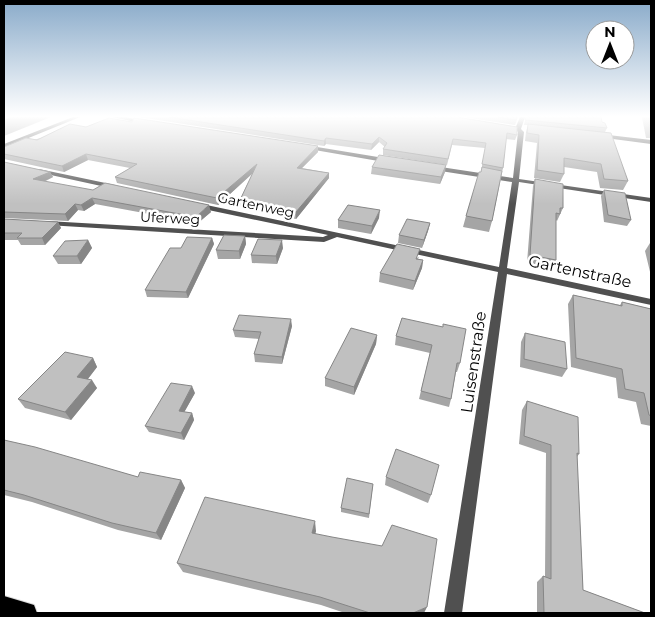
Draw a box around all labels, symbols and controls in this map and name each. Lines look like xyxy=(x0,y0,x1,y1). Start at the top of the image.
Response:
north arrow xyxy=(585,20,635,70)
text: N xyxy=(604,23,616,41)
street label: Gartenweg xyxy=(216,188,296,222)
street label: Uferweg xyxy=(139,207,201,229)
street label: Gartenstraße xyxy=(527,251,633,292)
street label: Luisenstraße xyxy=(457,310,490,414)

